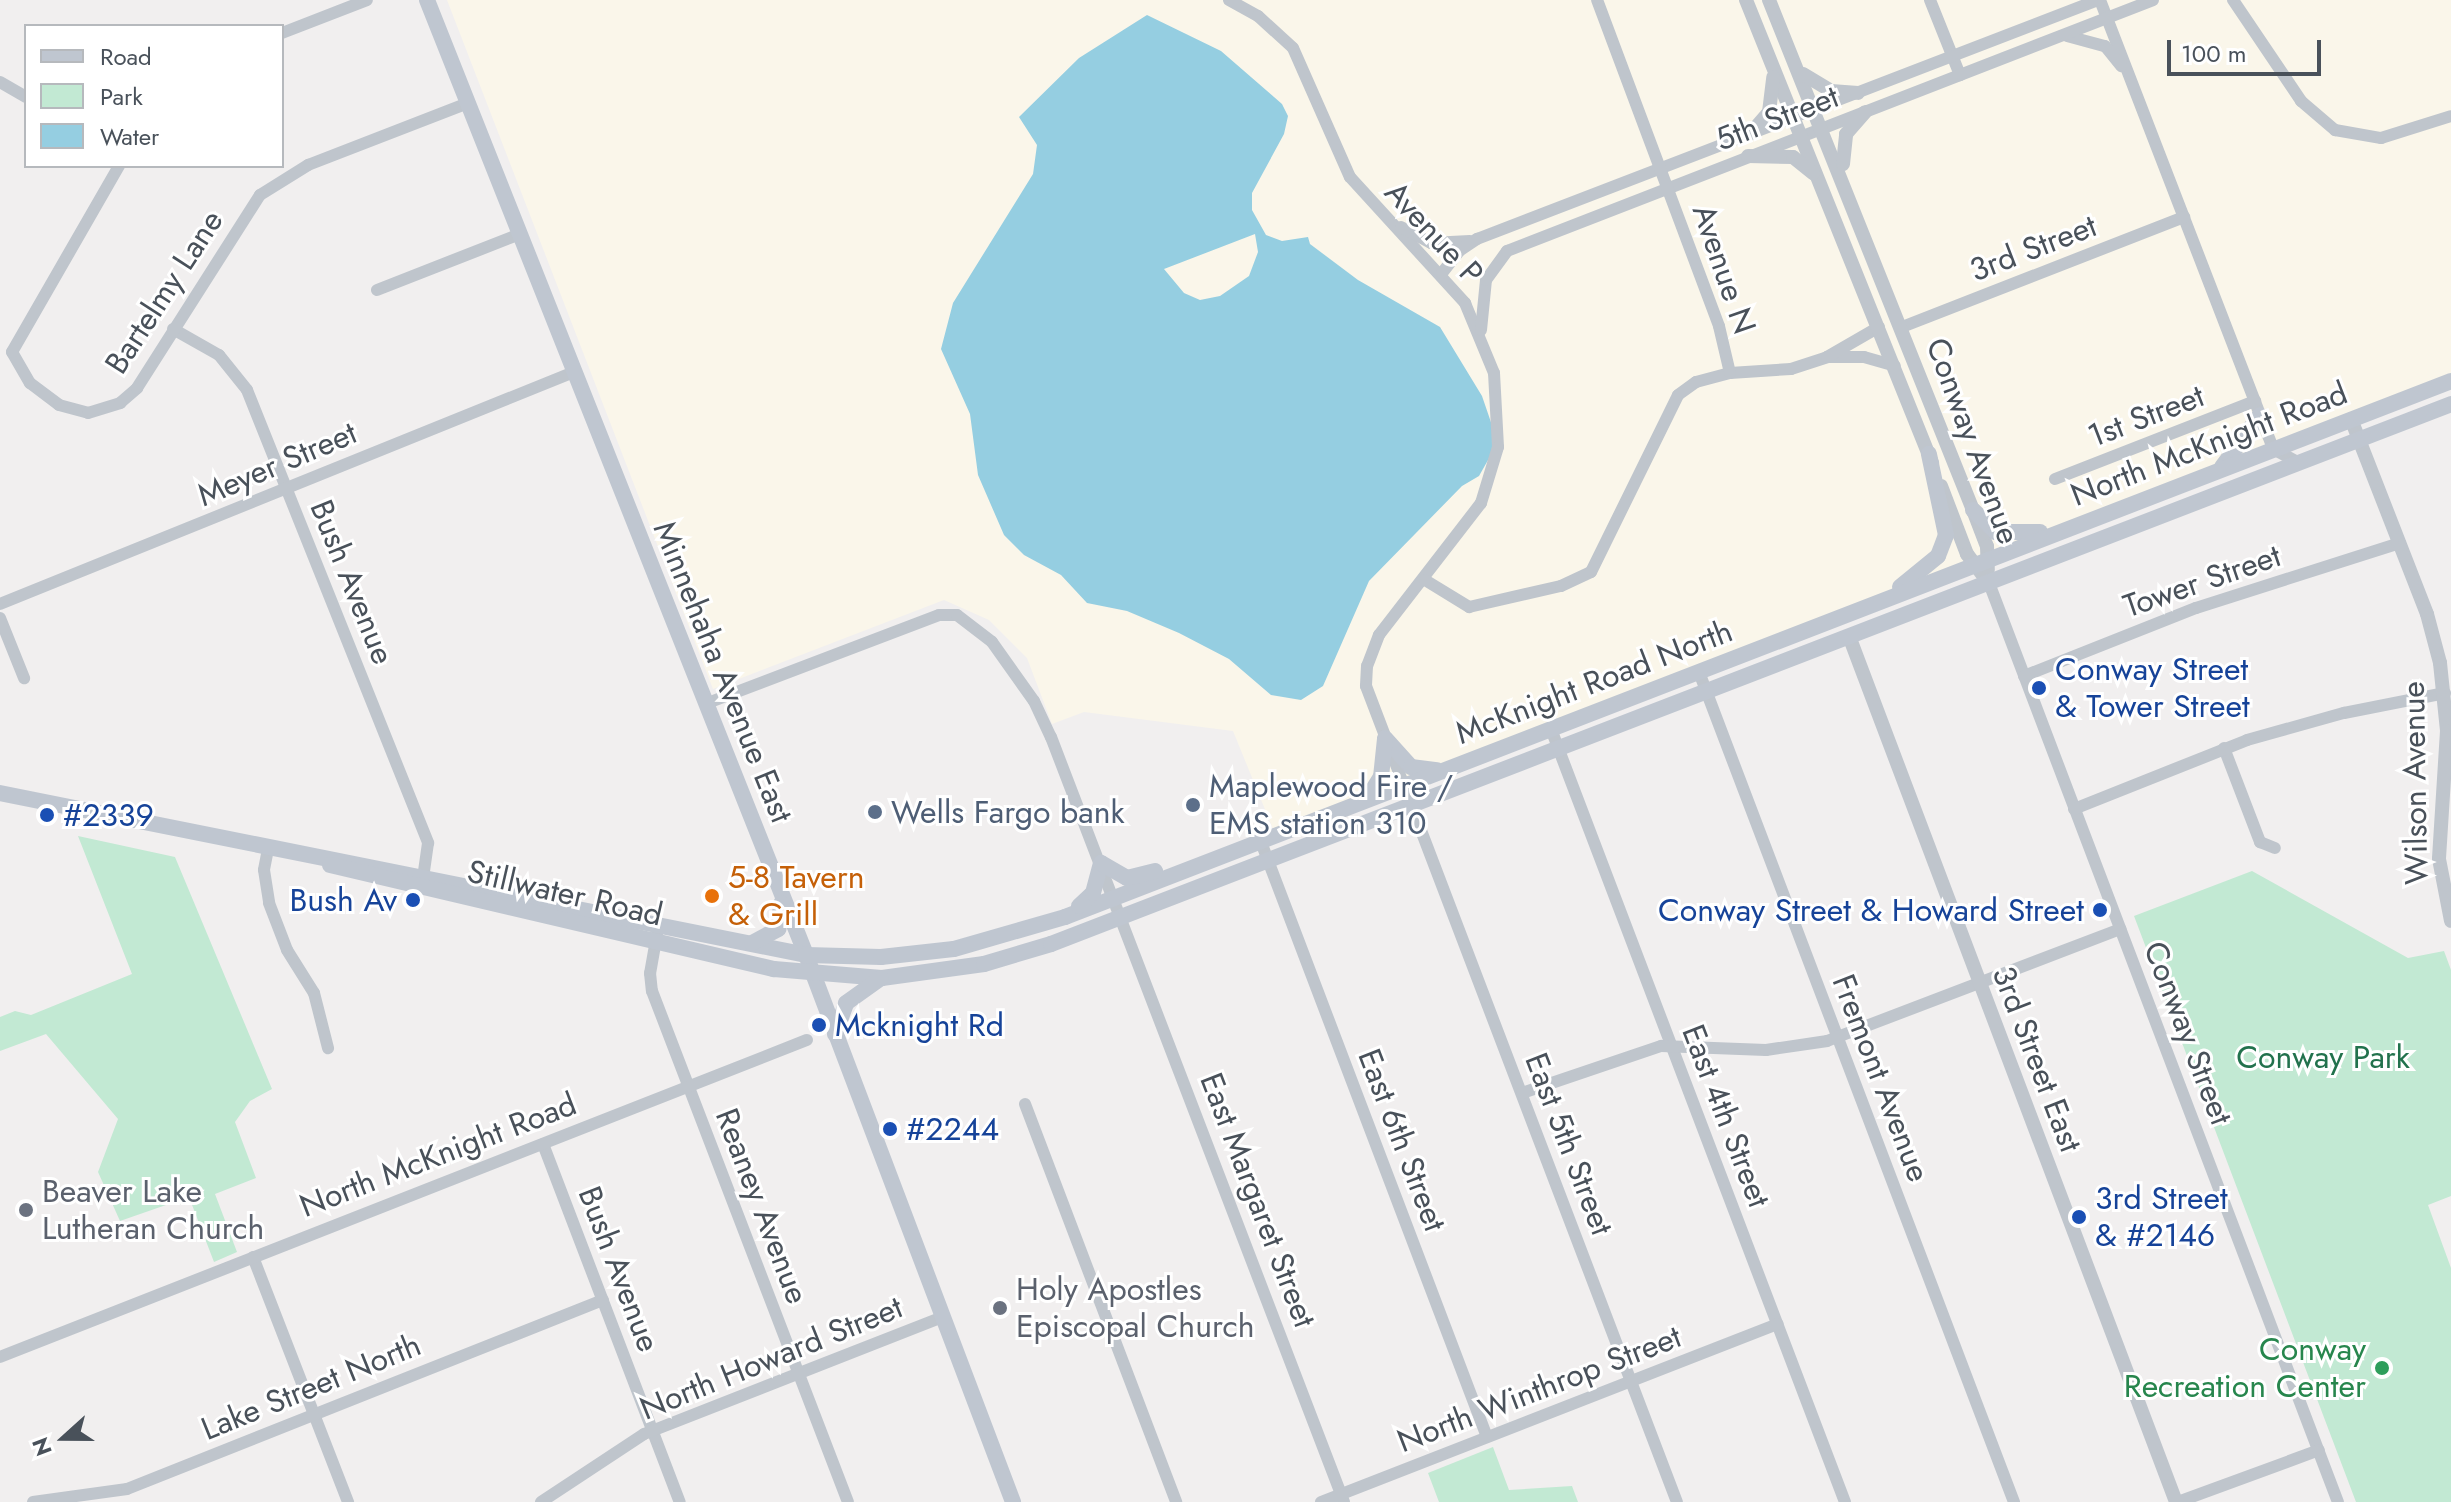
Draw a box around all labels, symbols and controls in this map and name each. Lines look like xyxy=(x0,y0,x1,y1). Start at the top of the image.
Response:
legend xyxy=(24,24,284,168)
scale bar xyxy=(2171,24,2325,74)
text: 100 m xyxy=(2181,36,2247,71)
text: Road xyxy=(100,39,152,74)
street label: 5th Street xyxy=(1710,77,1844,159)
text: Park xyxy=(100,79,143,114)
text: Water xyxy=(100,119,159,154)
street label: Avenue P xyxy=(1377,174,1491,292)
street label: Avenue N xyxy=(1684,199,1764,339)
street label: Bartelmy Lane xyxy=(97,203,231,381)
street label: 3rd Street xyxy=(1964,206,2102,290)
street label: Conway Avenue xyxy=(1918,333,2028,549)
street label: North McKnight Road xyxy=(2065,374,2353,514)
street label: 1st Street xyxy=(2083,376,2209,456)
street label: Meyer Street xyxy=(192,413,362,515)
street label: Bush Avenue xyxy=(302,494,402,670)
street label: Minnehaha Avenue East xyxy=(645,516,801,828)
street label: Tower Street xyxy=(2119,536,2285,626)
street label: McKnight Road North xyxy=(1450,612,1738,752)
place label: Conway Street & Tower Street xyxy=(2055,651,2250,726)
marker: Conway Street & Tower Street xyxy=(2030,679,2048,697)
street label: Wilson Avenue xyxy=(2394,681,2436,885)
place label: Maplewood Fire / EMS station 310 xyxy=(1209,768,1453,843)
place label: Wells Fargo bank xyxy=(891,793,1125,831)
place label: #2339 xyxy=(63,796,154,834)
marker: Maplewood Fire / EMS station 310 xyxy=(1184,796,1202,814)
marker: Wells Fargo bank xyxy=(866,803,884,821)
marker: #2339 xyxy=(38,806,56,824)
street label: Stillwater Road xyxy=(464,852,666,934)
place label: 5-8 Tavern & Grill xyxy=(728,859,865,934)
place label: Bush Av xyxy=(289,881,397,919)
marker: 5-8 Tavern & Grill xyxy=(703,887,721,905)
marker: Bush Av xyxy=(404,891,422,909)
place label: Conway Street & Howard Street xyxy=(1658,891,2084,929)
marker: Conway Street & Howard Street xyxy=(2091,901,2109,919)
street label: Conway Street xyxy=(2135,936,2241,1130)
street label: 3rd Street East xyxy=(1984,961,2090,1157)
street label: Fremont Avenue xyxy=(1824,969,1938,1187)
place label: Mcknight Rd xyxy=(835,1006,1004,1044)
marker: Mcknight Rd xyxy=(810,1016,828,1034)
street label: East 4th Street xyxy=(1674,1019,1778,1213)
park label: Conway Park xyxy=(2236,1038,2410,1076)
street label: East 6th Street xyxy=(1350,1043,1454,1237)
street label: East 5th Street xyxy=(1517,1048,1621,1240)
street label: East Margaret Street xyxy=(1192,1067,1324,1333)
street label: North McKnight Road xyxy=(294,1085,582,1225)
street label: Reaney Avenue xyxy=(707,1103,817,1309)
place label: #2244 xyxy=(906,1110,999,1148)
marker: #2244 xyxy=(881,1120,899,1138)
place label: Beaver Lake Lutheran Church xyxy=(42,1173,264,1248)
place label: 3rd Street & #2146 xyxy=(2095,1180,2228,1255)
street label: Bush Avenue xyxy=(570,1181,668,1357)
marker: Beaver Lake Lutheran Church xyxy=(17,1201,35,1219)
marker: 3rd Street & #2146 xyxy=(2070,1208,2088,1226)
place label: Holy Apostles Episcopal Church xyxy=(1016,1271,1255,1346)
street label: North Howard Street xyxy=(634,1288,908,1428)
marker: Holy Apostles Episcopal Church xyxy=(991,1299,1009,1317)
street label: North Winthrop Street xyxy=(1392,1317,1686,1461)
street label: Lake Street North xyxy=(196,1326,426,1448)
place label: Conway Recreation Center xyxy=(2124,1331,2366,1406)
marker: Conway Recreation Center xyxy=(2373,1359,2391,1377)
north arrow xyxy=(24,1398,104,1478)
text: N xyxy=(24,1433,60,1460)

